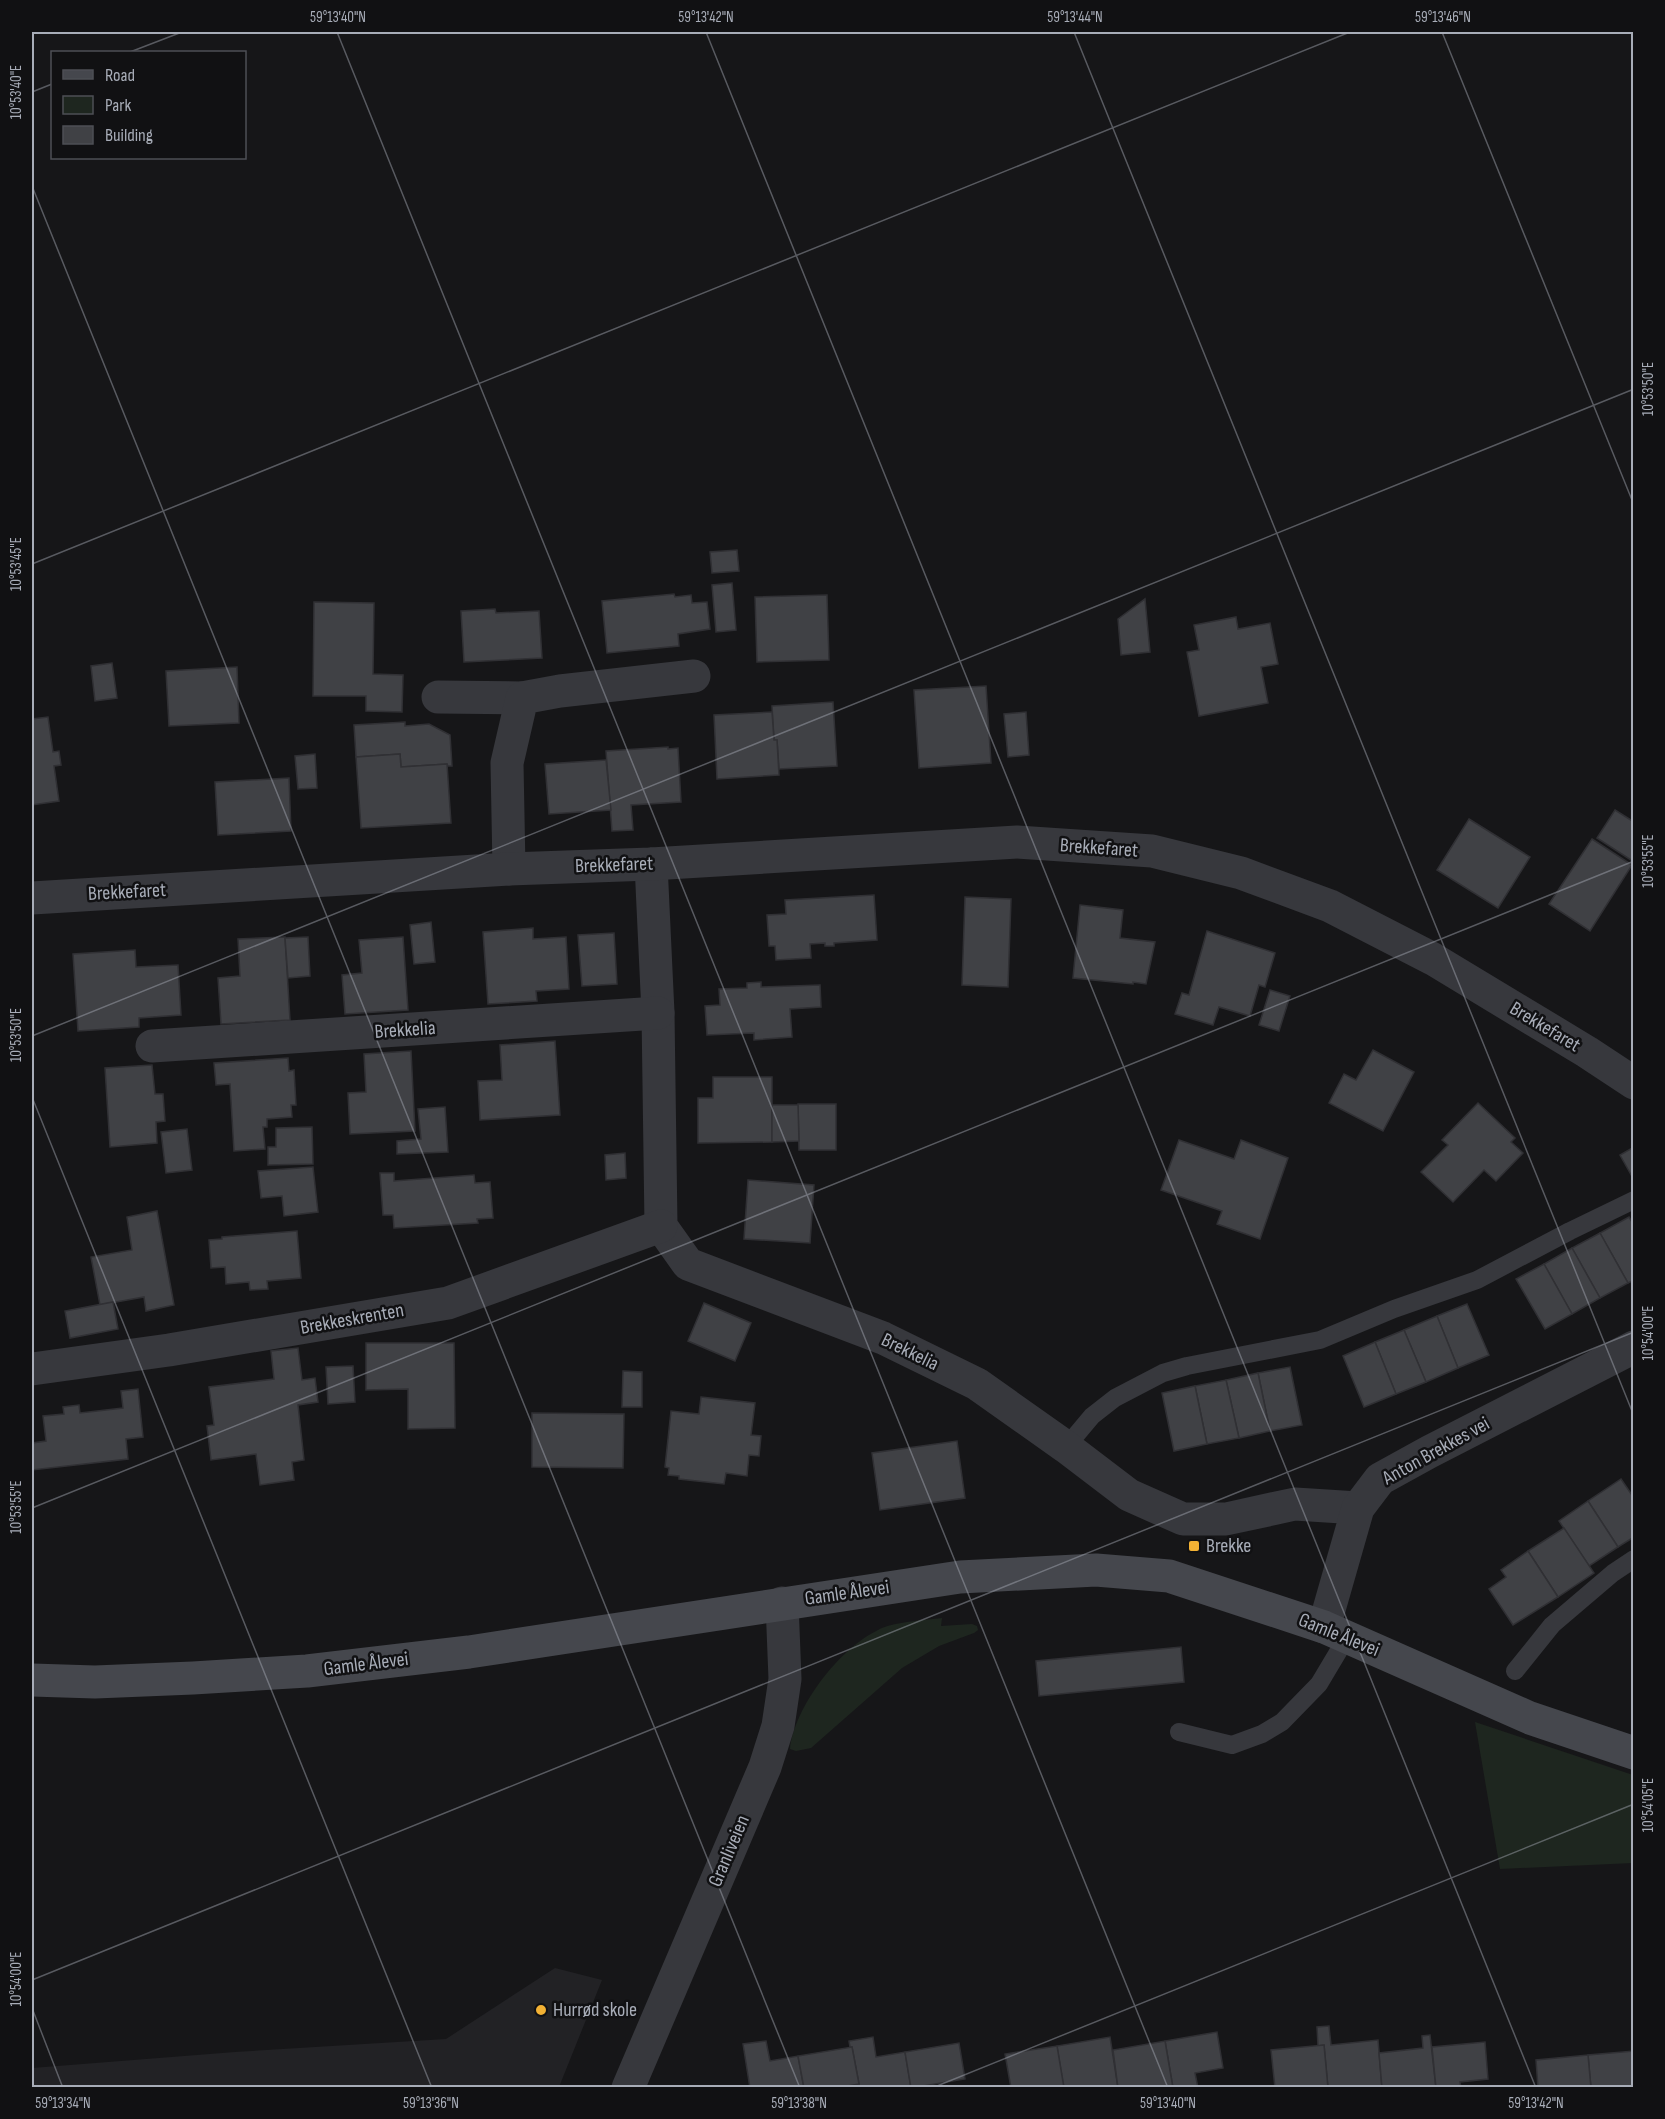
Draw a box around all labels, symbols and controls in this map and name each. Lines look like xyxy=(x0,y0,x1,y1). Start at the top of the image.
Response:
text: 59°13'40"N xyxy=(310,8,366,27)
text: 59°13'42"N xyxy=(678,8,734,27)
text: 59°13'44"N xyxy=(1047,8,1103,27)
text: 59°13'46"N xyxy=(1415,8,1471,27)
legend xyxy=(51,51,246,159)
text: 10°53'40"E xyxy=(7,65,26,119)
text: Road xyxy=(105,65,135,86)
text: Park xyxy=(105,95,131,116)
text: Building xyxy=(105,125,153,146)
text: 10°53'50"E xyxy=(1639,362,1658,416)
text: 10°53'45"E xyxy=(7,537,26,591)
street label: Brekkefaret xyxy=(1059,833,1139,863)
text: 10°53'55"E xyxy=(1639,834,1658,888)
street label: Brekkefaret xyxy=(575,852,653,878)
street label: Brekkefaret xyxy=(87,878,167,906)
street label: Brekkefaret xyxy=(1505,997,1585,1057)
text: 10°53'50"E xyxy=(7,1008,26,1062)
street label: Brekkelia xyxy=(374,1016,436,1044)
street label: Brekkeskrenten xyxy=(298,1298,406,1340)
text: 10°54'00"E xyxy=(1639,1305,1658,1361)
street label: Brekkelia xyxy=(877,1328,943,1376)
street label: Anton Brekkes vei xyxy=(1377,1412,1494,1491)
text: 10°53'55"E xyxy=(7,1480,26,1534)
place label: Brekke xyxy=(1206,1534,1251,1558)
marker: Brekke xyxy=(1187,1539,1201,1553)
street label: Gamle Ålevei xyxy=(803,1575,891,1611)
street label: Gamle Ålevei xyxy=(1295,1608,1383,1662)
street label: Gamle Ålevei xyxy=(322,1647,410,1681)
text: 10°54'05"E xyxy=(1639,1778,1658,1832)
street label: Granliveien xyxy=(703,1812,755,1890)
text: 10°54'00"E xyxy=(7,1951,26,2007)
place label: Hurrød skole xyxy=(553,1998,637,2022)
marker: Hurrød skole xyxy=(534,2003,548,2017)
text: 59°13'34"N xyxy=(35,2094,91,2113)
text: 59°13'36"N xyxy=(403,2094,459,2113)
text: 59°13'38"N xyxy=(771,2094,827,2113)
text: 59°13'40"N xyxy=(1140,2094,1196,2113)
text: 59°13'42"N xyxy=(1508,2094,1564,2113)

